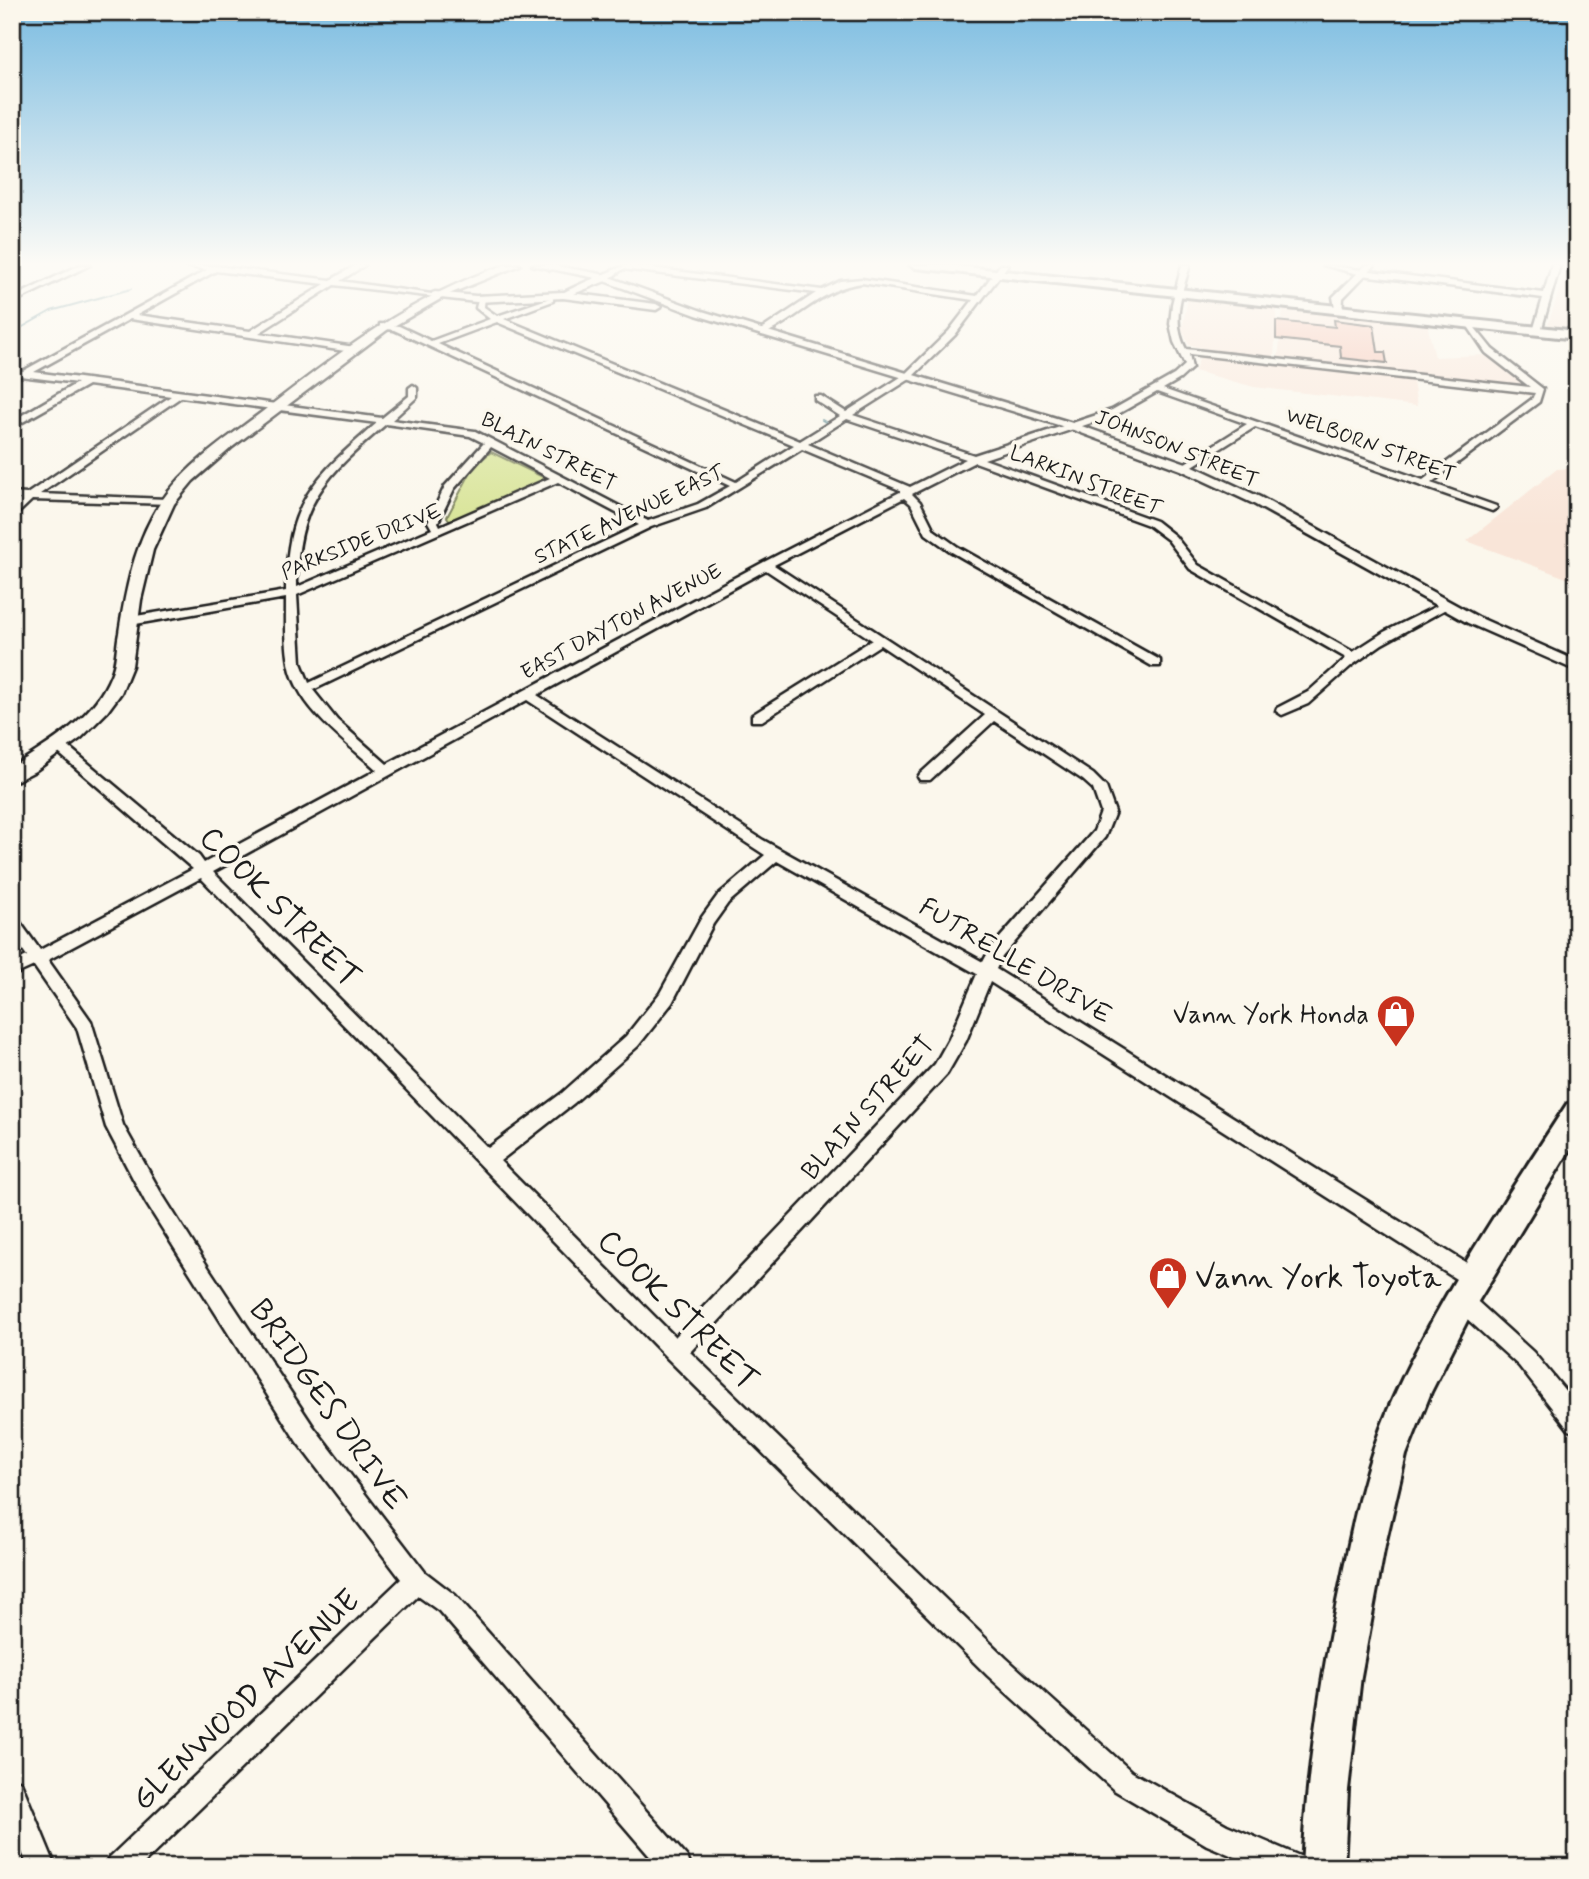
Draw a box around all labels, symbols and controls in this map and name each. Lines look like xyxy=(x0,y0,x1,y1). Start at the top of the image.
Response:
street label: WELBORN STREET xyxy=(1282,401,1460,489)
street label: JOHNSON STREET xyxy=(1091,403,1263,495)
street label: BLAIN STREET xyxy=(476,406,621,498)
street label: LARKIN STREET xyxy=(1006,439,1166,523)
street label: STATE AVENUE EAST xyxy=(530,458,730,571)
street label: PARKSIDE DRIVE xyxy=(277,497,446,587)
street label: EAST DAYTON AVENUE xyxy=(516,557,727,687)
street label: COOK STREET xyxy=(190,817,370,997)
street label: FUTRELLE DRIVE xyxy=(912,891,1118,1033)
shop icon: Vann York Honda xyxy=(1375,993,1417,1048)
place label: Vann York Honda xyxy=(1173,999,1369,1033)
street label: BLAIN STREET xyxy=(794,1029,943,1188)
street label: COOK STREET xyxy=(588,1220,768,1400)
shop icon: Vann York Toyota xyxy=(1147,1255,1189,1310)
place label: Vann York Toyota xyxy=(1195,1257,1442,1299)
street label: BRIDGES DRIVE xyxy=(239,1291,416,1519)
street label: GLENWOOD AVENUE xyxy=(123,1580,370,1820)

